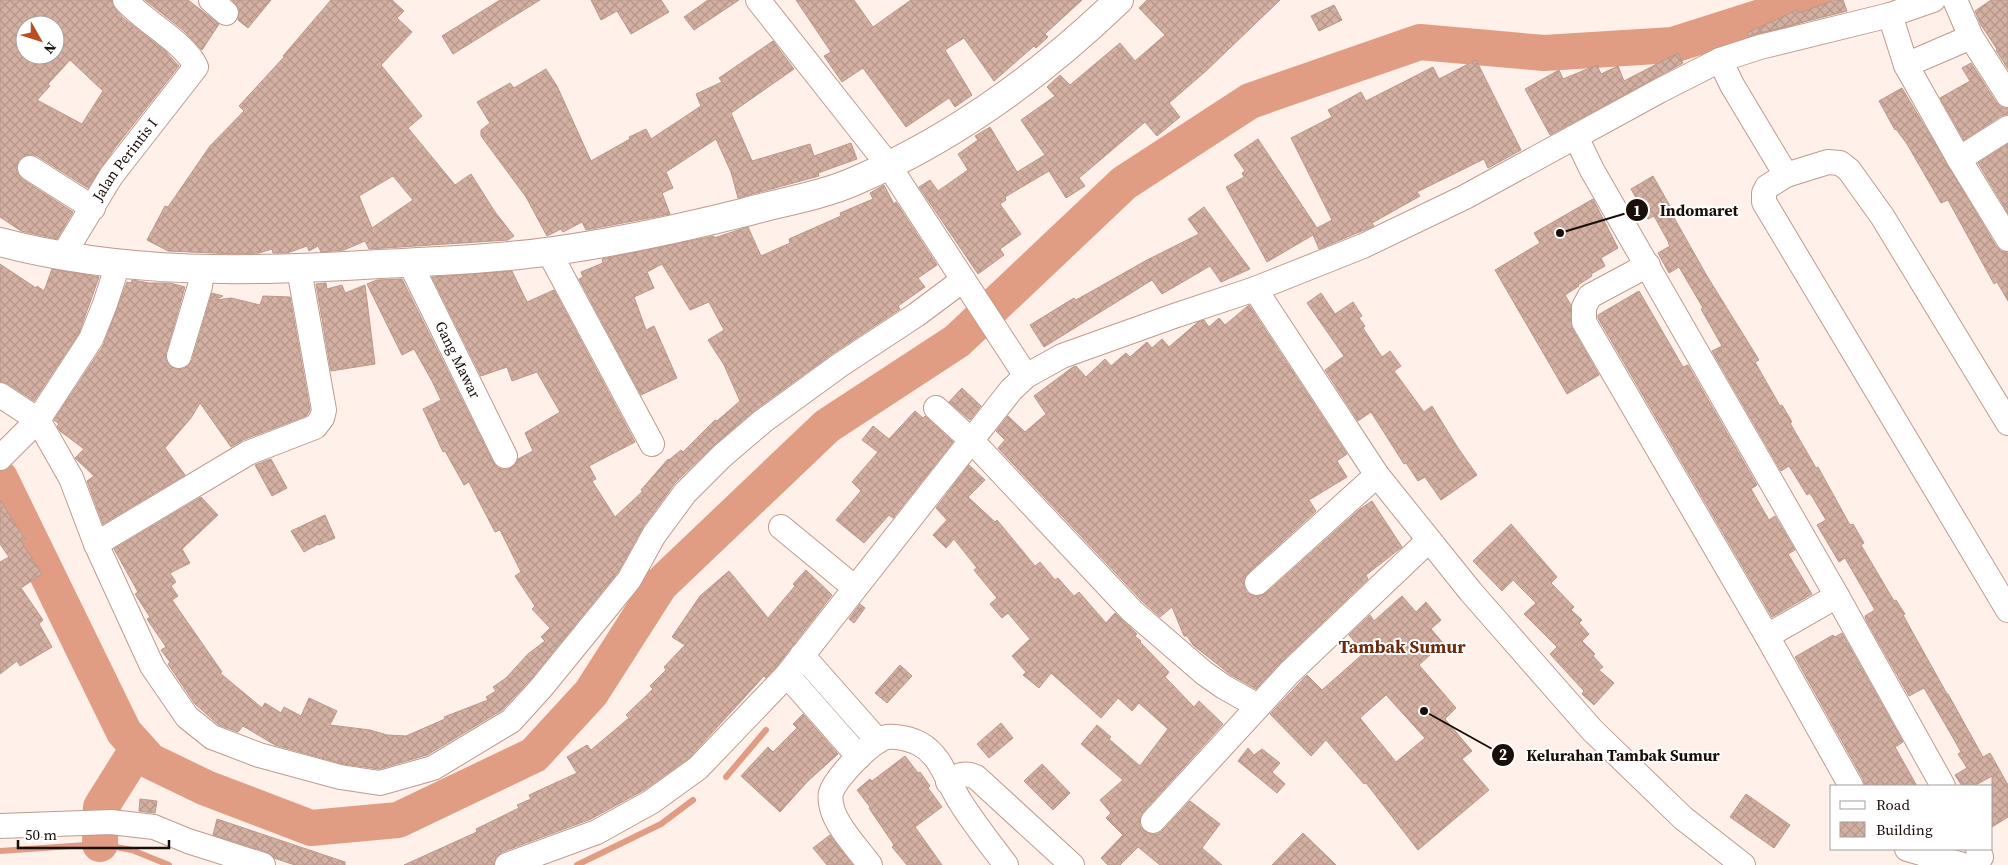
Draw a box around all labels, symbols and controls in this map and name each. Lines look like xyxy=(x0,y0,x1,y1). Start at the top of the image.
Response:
north arrow xyxy=(15,15,65,65)
text: N xyxy=(39,38,61,58)
street label: Jalan Perintis I xyxy=(87,114,162,206)
callout: Indomaret xyxy=(1624,195,1748,226)
text: Indomaret xyxy=(1660,199,1739,221)
text: 1 xyxy=(1633,200,1641,221)
street label: Gang Mawar xyxy=(430,317,486,403)
district label: Tambak Sumur xyxy=(1338,634,1466,659)
callout: Kelurahan Tambak Sumur xyxy=(1491,740,1730,771)
text: 2 xyxy=(1499,744,1507,765)
text: Kelurahan Tambak Sumur xyxy=(1526,744,1720,766)
legend xyxy=(1830,785,1993,850)
text: Road xyxy=(1876,794,1910,815)
scale bar xyxy=(18,818,169,850)
text: Building xyxy=(1876,819,1933,840)
text: 50 m xyxy=(25,824,57,845)

